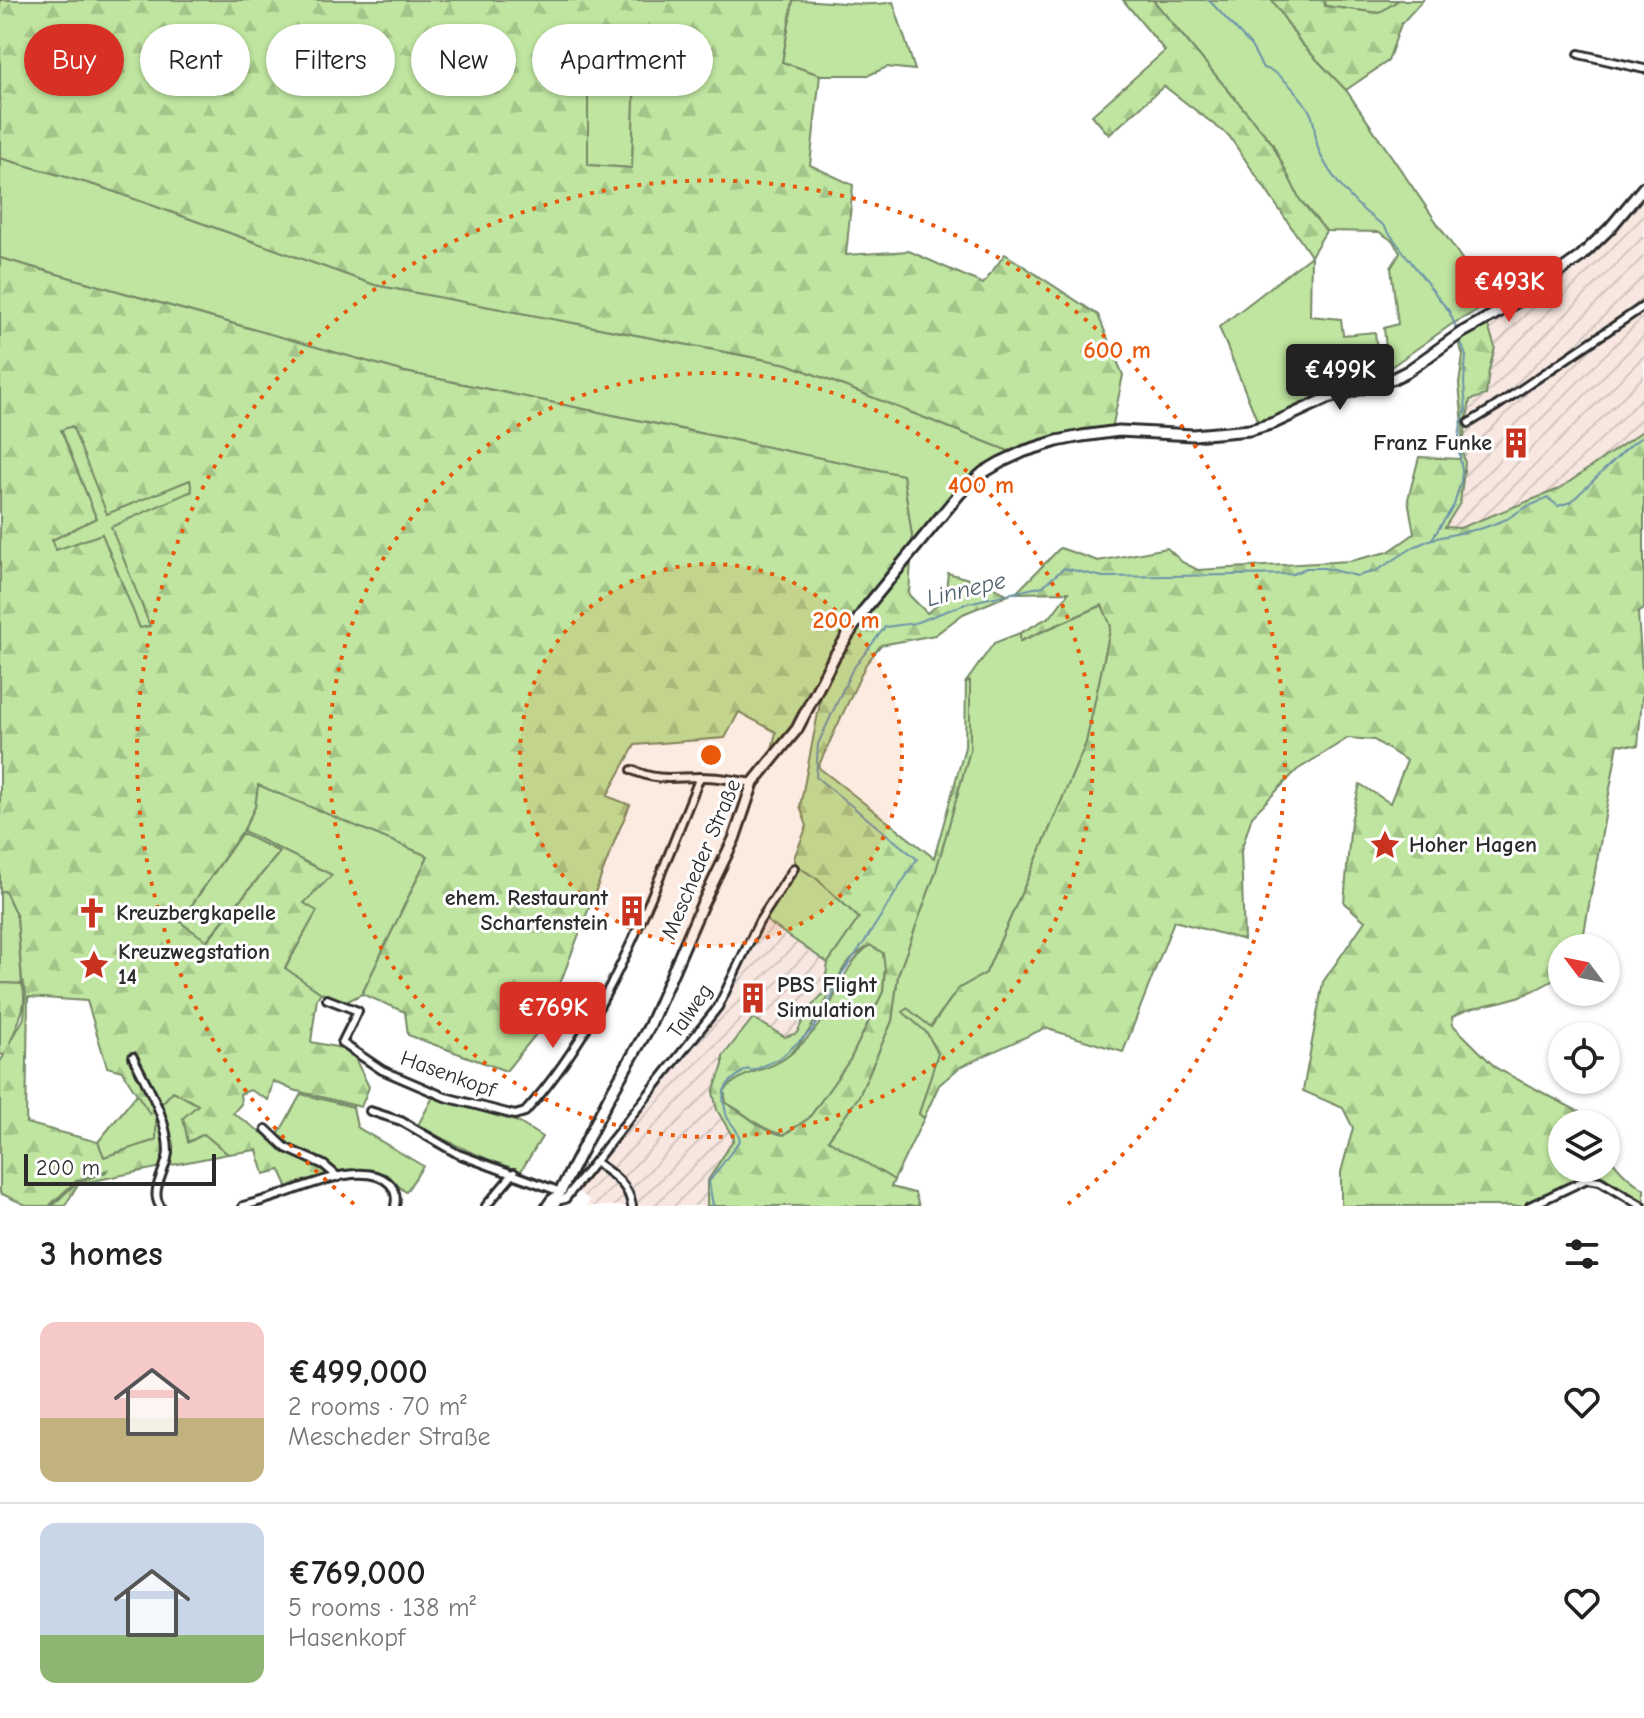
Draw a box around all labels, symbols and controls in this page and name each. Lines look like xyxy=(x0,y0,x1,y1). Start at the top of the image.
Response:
chip: Buy xyxy=(24,24,124,96)
chip: Rent xyxy=(140,24,250,96)
chip: Filters xyxy=(266,24,395,96)
chip: New xyxy=(411,24,516,96)
chip: Apartment xyxy=(532,24,713,96)
pin: €493K xyxy=(1453,256,1565,324)
text: €493K xyxy=(1473,267,1545,297)
text: 600 m xyxy=(1083,336,1151,364)
pin: €499K xyxy=(1284,344,1396,412)
text: €499K xyxy=(1304,355,1376,385)
building icon: Franz Funke xyxy=(1499,426,1533,460)
place label: Franz Funke xyxy=(1373,430,1492,456)
text: 400 m xyxy=(948,471,1014,499)
water label: Linnepe xyxy=(923,566,1009,612)
text: 200 m xyxy=(812,606,880,634)
centre of rings xyxy=(697,741,725,769)
street label: Mescheder Straße xyxy=(656,775,746,943)
place icon: Hoher Hagen xyxy=(1368,828,1402,862)
place label: Hoher Hagen xyxy=(1409,832,1537,858)
place label: ehem. Restaurant Scharfenstein xyxy=(445,885,609,936)
building icon: ehem. Restaurant Scharfenstein xyxy=(615,894,649,928)
church icon: Kreuzbergkapelle xyxy=(75,896,109,930)
place label: Kreuzbergkapelle xyxy=(116,900,276,926)
north arrow xyxy=(1548,934,1620,1006)
map controls xyxy=(1548,934,1620,1182)
place label: Kreuzwegstation 14 xyxy=(118,939,270,990)
place icon: Kreuzwegstation 14 xyxy=(77,948,111,982)
place label: PBS Flight Simulation xyxy=(777,972,877,1023)
street label: Talweg xyxy=(662,979,718,1043)
building icon: PBS Flight Simulation xyxy=(736,981,770,1015)
pin: €769K xyxy=(497,982,609,1050)
text: €769K xyxy=(518,993,588,1023)
button: locate xyxy=(1548,1022,1620,1094)
street label: Hasenkopf xyxy=(397,1045,501,1104)
button: layers xyxy=(1548,1110,1620,1182)
scale bar xyxy=(24,1150,216,1186)
text: 200 m xyxy=(36,1155,100,1181)
icon: filters xyxy=(1560,1232,1604,1276)
text: 3 homes xyxy=(40,1234,163,1274)
text: €499,000 xyxy=(288,1352,428,1392)
icon: home xyxy=(104,1354,200,1450)
icon: heart xyxy=(1560,1380,1604,1424)
text: 2 rooms · 70 m² xyxy=(288,1392,467,1422)
text: Mescheder Straße xyxy=(288,1422,491,1452)
text: €769,000 xyxy=(288,1553,426,1593)
icon: home xyxy=(104,1555,200,1651)
icon: heart xyxy=(1560,1581,1604,1625)
text: 5 rooms · 138 m² xyxy=(288,1593,476,1623)
text: Hasenkopf xyxy=(288,1623,405,1653)

